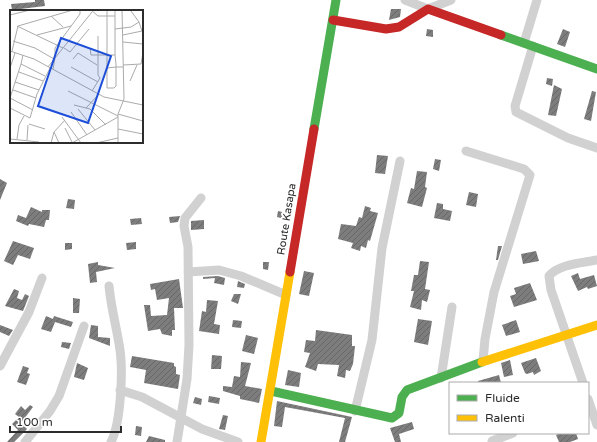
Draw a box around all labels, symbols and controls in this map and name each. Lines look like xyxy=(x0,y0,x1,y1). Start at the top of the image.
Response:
inset map xyxy=(10,10,143,143)
street label: Route Kasapa xyxy=(274,182,299,256)
legend xyxy=(449,382,589,434)
text: Fluide xyxy=(485,391,520,405)
scale bar xyxy=(10,408,121,434)
text: Ralenti xyxy=(485,411,525,425)
text: 100 m xyxy=(16,415,53,429)

